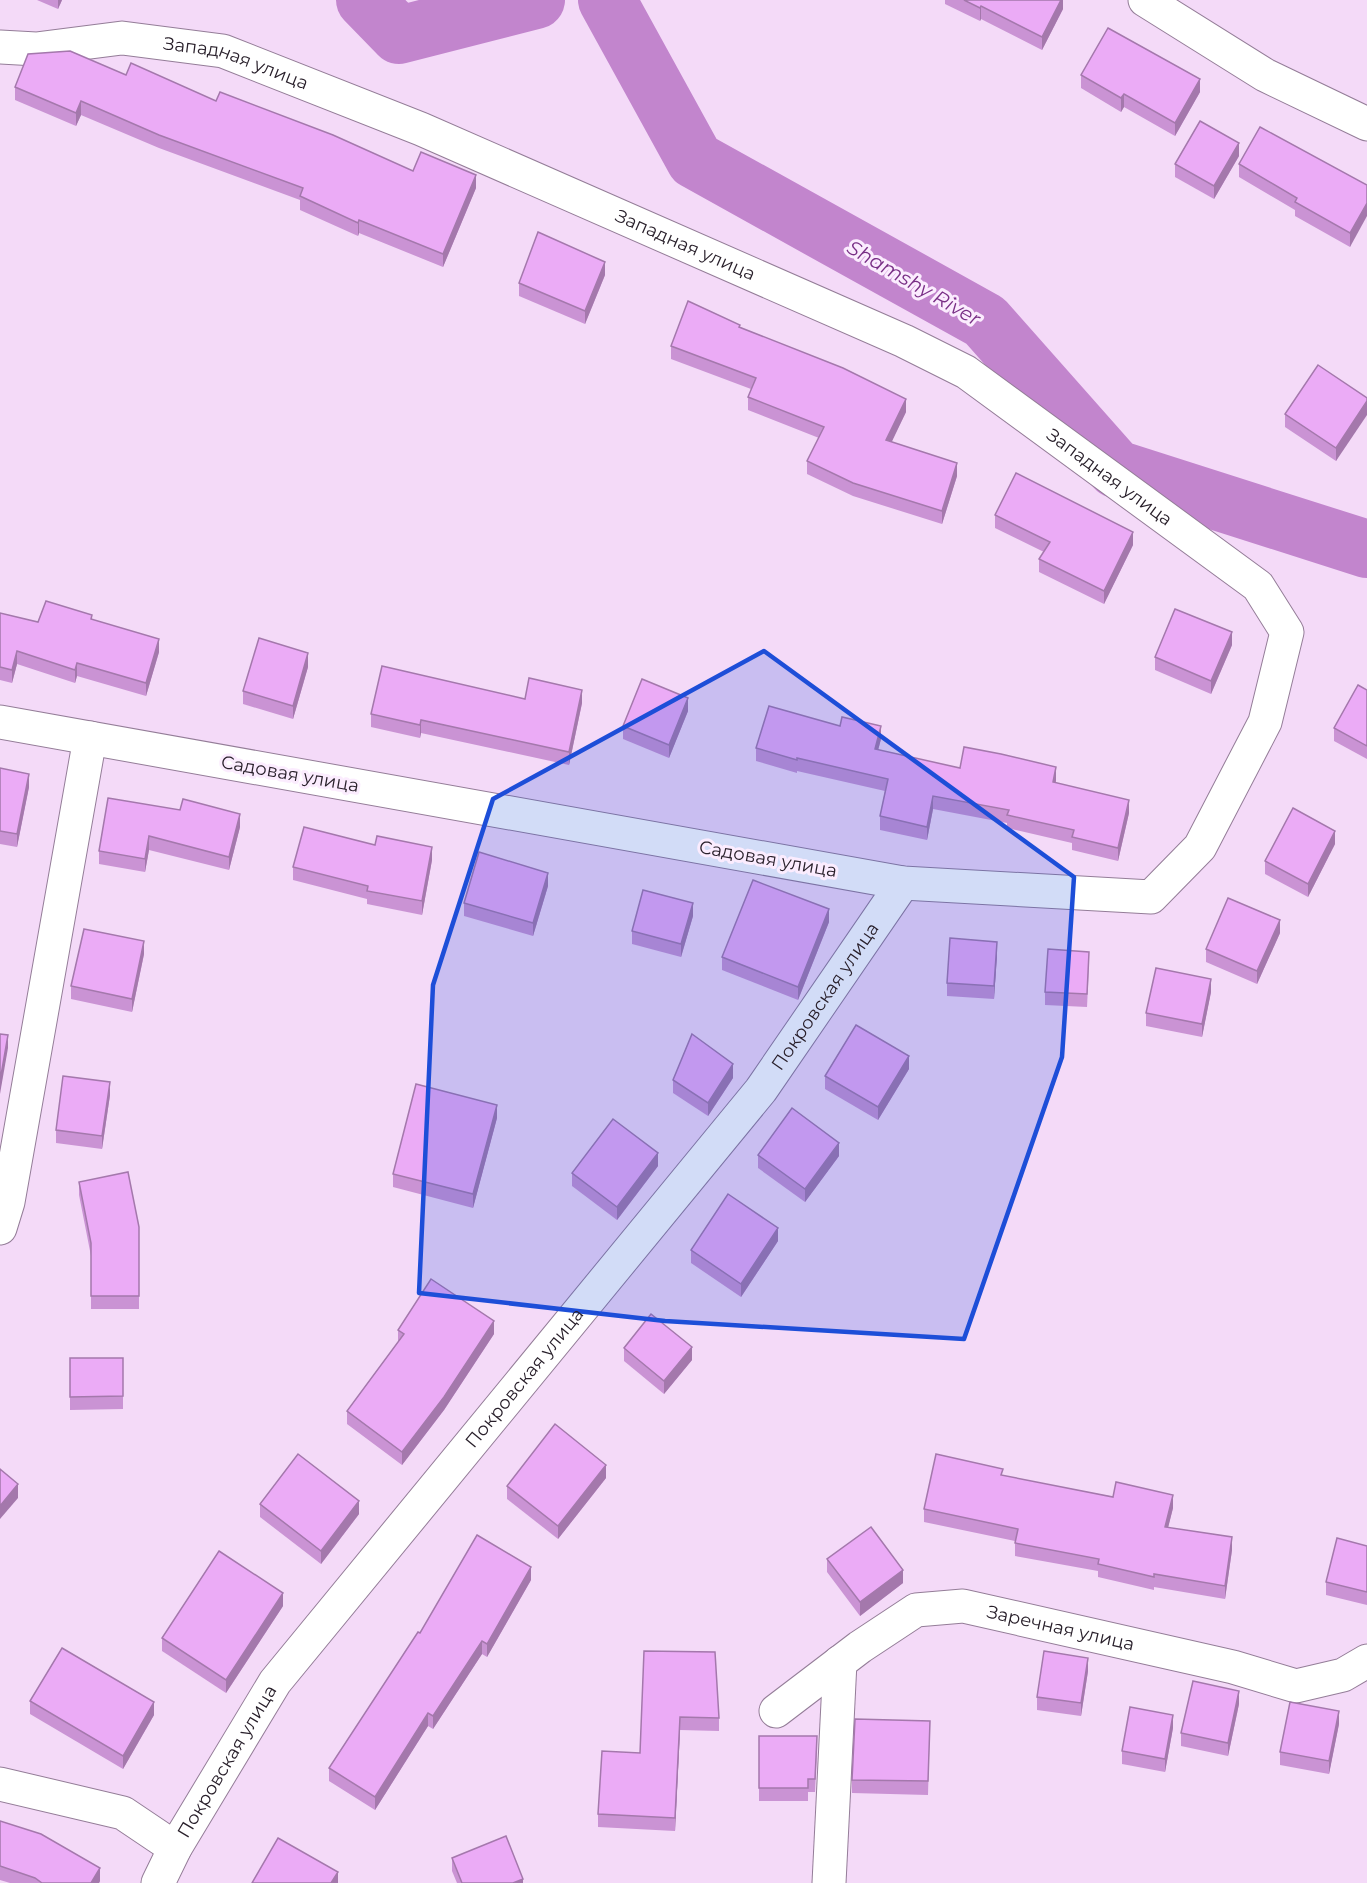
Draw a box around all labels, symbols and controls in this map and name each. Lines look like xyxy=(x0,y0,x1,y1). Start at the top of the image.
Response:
street label: Западная улица xyxy=(162,32,311,94)
street label: Западная улица xyxy=(612,205,759,285)
water label: Shamshy River xyxy=(843,235,986,331)
street label: Западная улица xyxy=(1042,424,1177,530)
street label: Садовая улица xyxy=(219,751,361,797)
street label: Садовая улица xyxy=(697,836,839,882)
street label: Покровская улица xyxy=(767,918,884,1075)
street label: Покровская улица xyxy=(461,1304,588,1452)
street label: Заречная улица xyxy=(985,1601,1136,1655)
street label: Покровская улица xyxy=(173,1681,282,1842)

